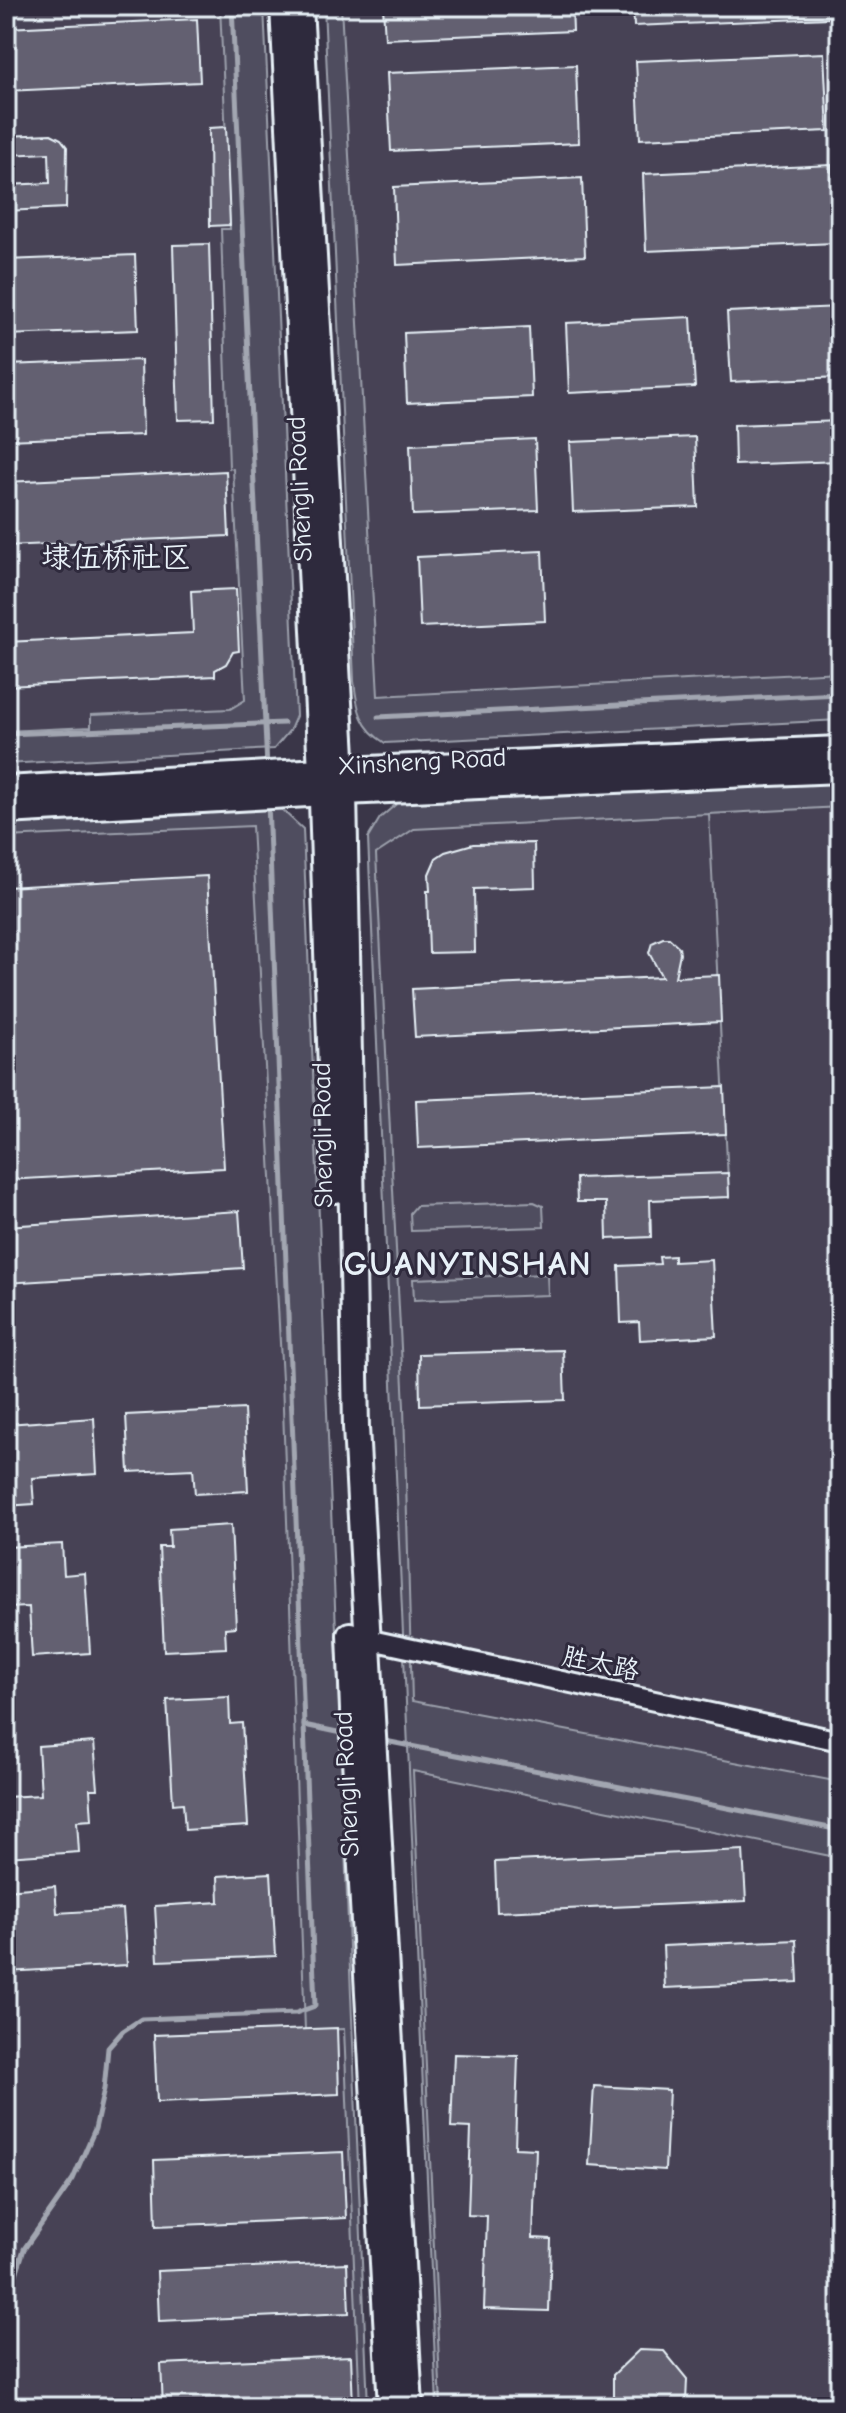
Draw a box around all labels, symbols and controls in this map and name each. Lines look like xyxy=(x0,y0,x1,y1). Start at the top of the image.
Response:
street label: Shengli Road xyxy=(281,415,319,563)
district label: 埭伍桥社区 xyxy=(41,540,191,575)
street label: Xinsheng Road xyxy=(337,743,507,781)
street label: Shengli Road xyxy=(307,1062,339,1208)
district label: GUANYINSHAN xyxy=(343,1244,593,1284)
street label: 胜太路 xyxy=(560,1641,642,1687)
street label: Shengli Road xyxy=(328,1710,366,1858)

